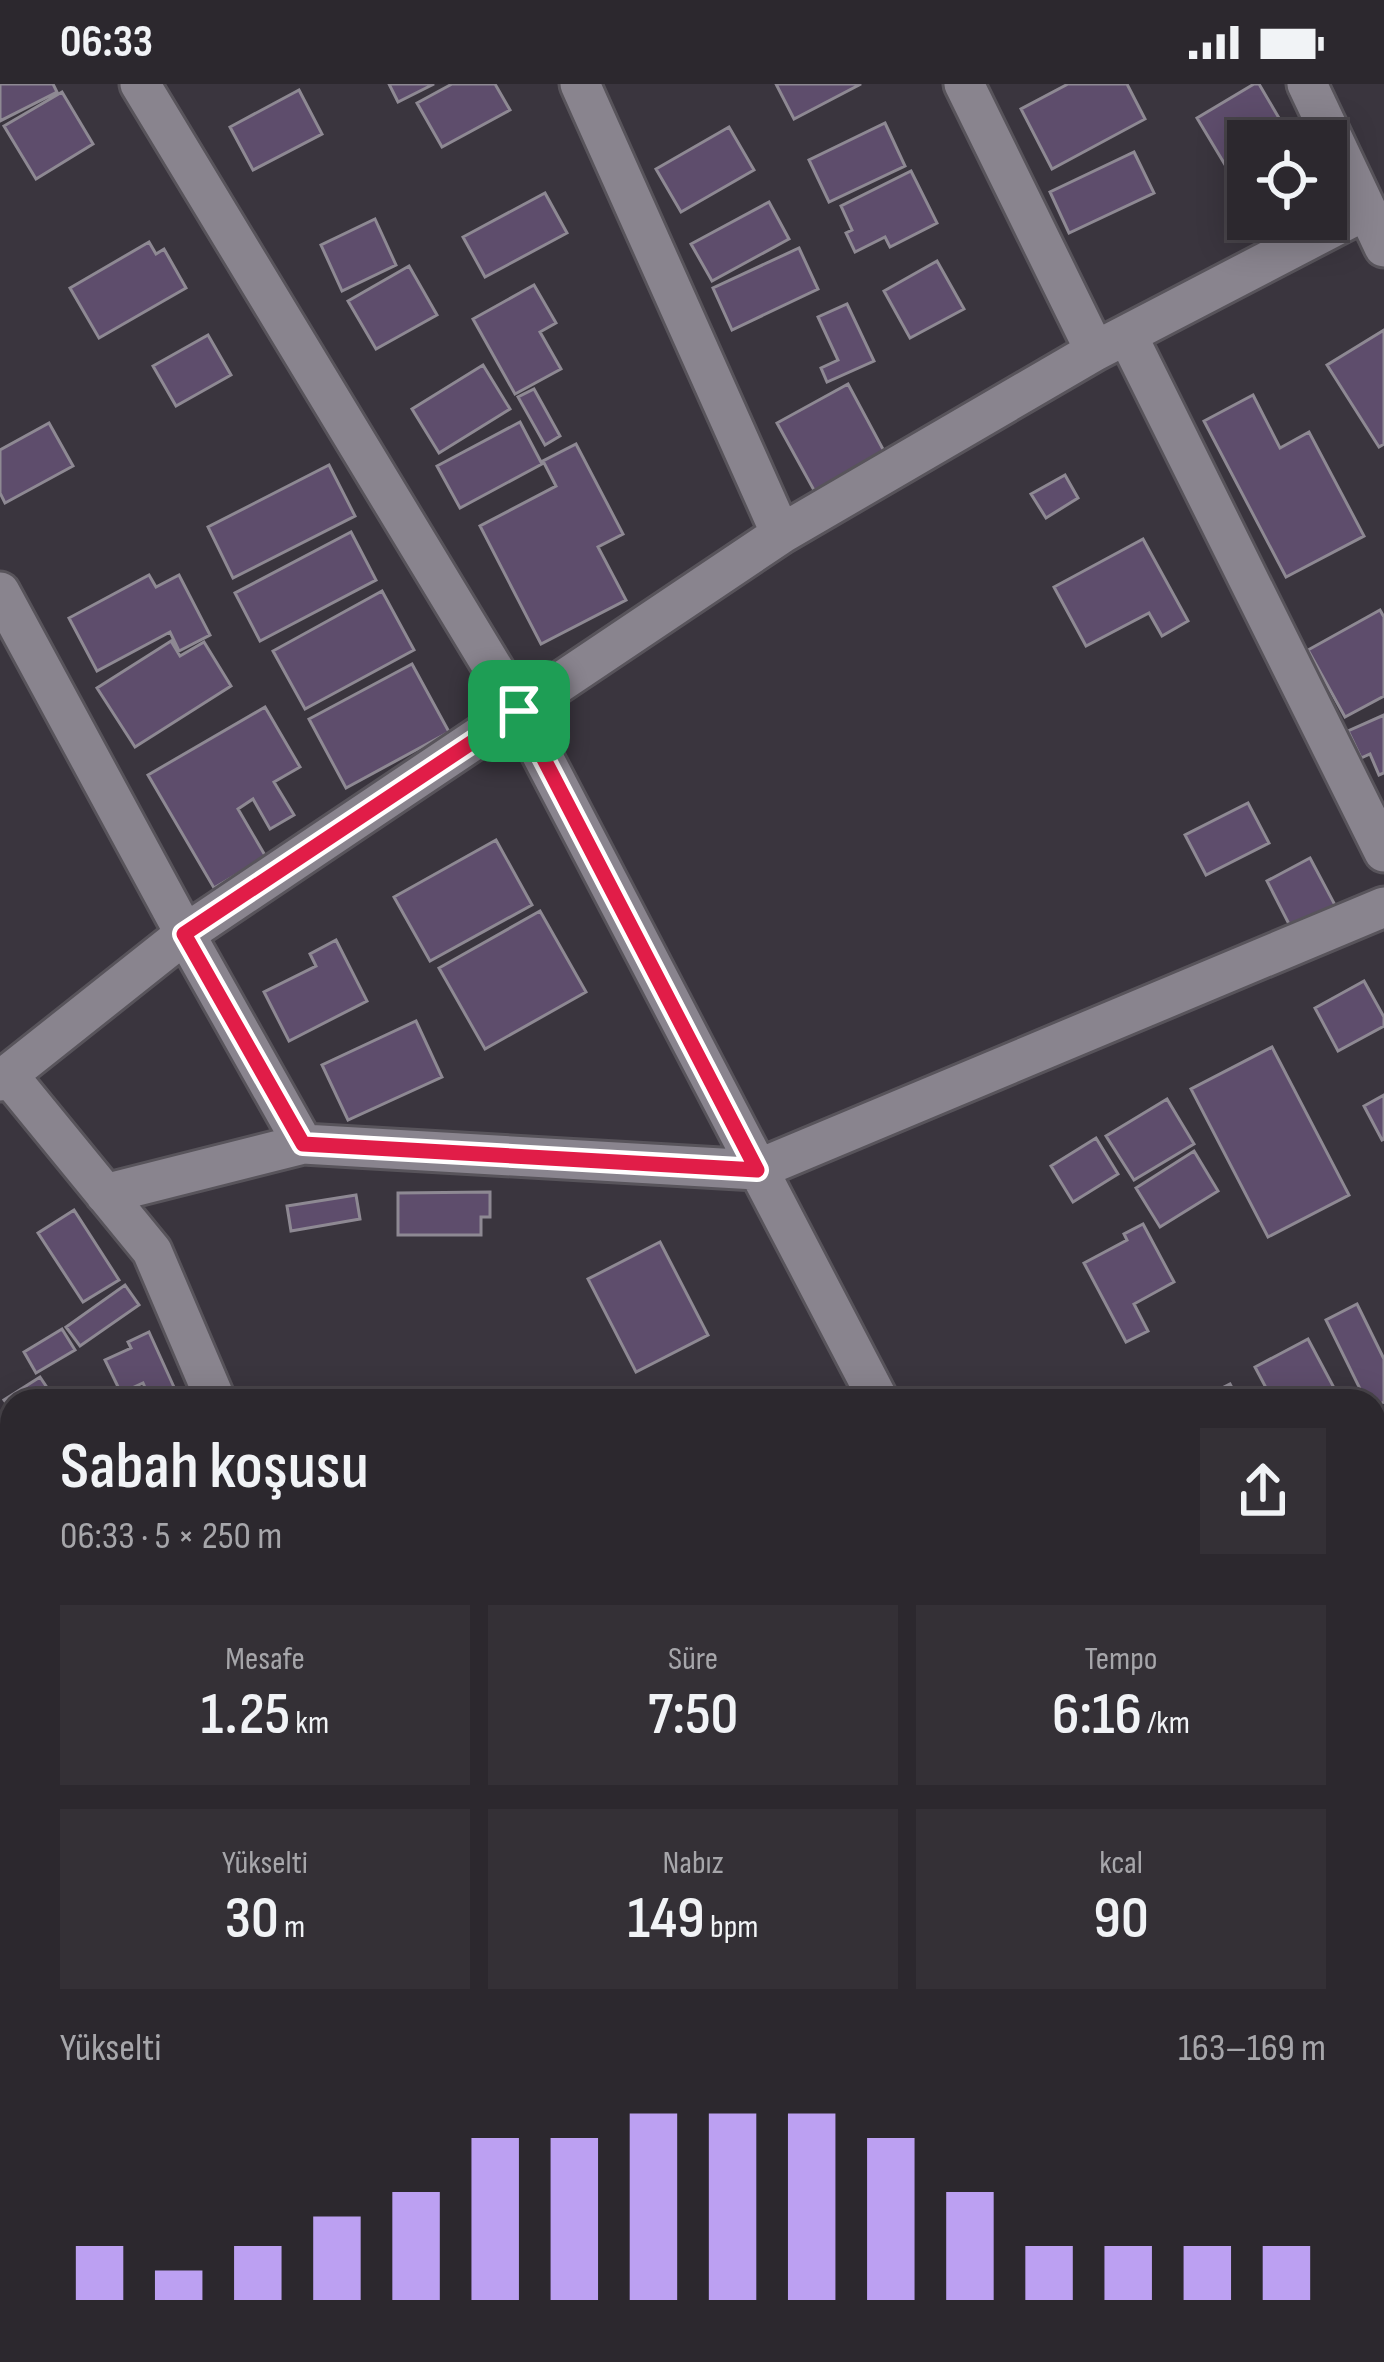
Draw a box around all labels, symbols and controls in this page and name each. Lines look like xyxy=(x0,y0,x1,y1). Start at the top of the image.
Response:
text: 06:33 xyxy=(60,15,153,70)
map controls xyxy=(1227,120,1347,240)
button: locate xyxy=(1227,120,1347,240)
pin xyxy=(468,660,570,762)
icon: arrive xyxy=(486,678,552,744)
text: Sabah koşusu xyxy=(60,1428,369,1507)
button: share xyxy=(1200,1428,1326,1554)
text: 06:33 · 5 × 250 m xyxy=(60,1513,282,1560)
text: Mesafe xyxy=(225,1639,305,1679)
text: Süre xyxy=(668,1639,718,1679)
text: Tempo xyxy=(1084,1639,1158,1679)
text: 1.25 xyxy=(201,1679,290,1751)
text: 7:50 xyxy=(648,1679,738,1751)
text: 6:16 xyxy=(1052,1679,1142,1751)
text: km xyxy=(290,1703,329,1743)
text: /km xyxy=(1142,1703,1190,1743)
text: Yükselti xyxy=(222,1843,308,1883)
text: Nabız xyxy=(662,1843,724,1883)
text: kcal xyxy=(1099,1843,1143,1883)
text: 30 xyxy=(225,1883,279,1955)
text: 149 xyxy=(627,1883,705,1955)
text: 90 xyxy=(1093,1883,1149,1955)
text: m xyxy=(279,1907,305,1947)
text: bpm xyxy=(705,1907,759,1947)
text: Yükselti xyxy=(60,2025,161,2072)
text: 163–169 m xyxy=(1178,2025,1326,2072)

